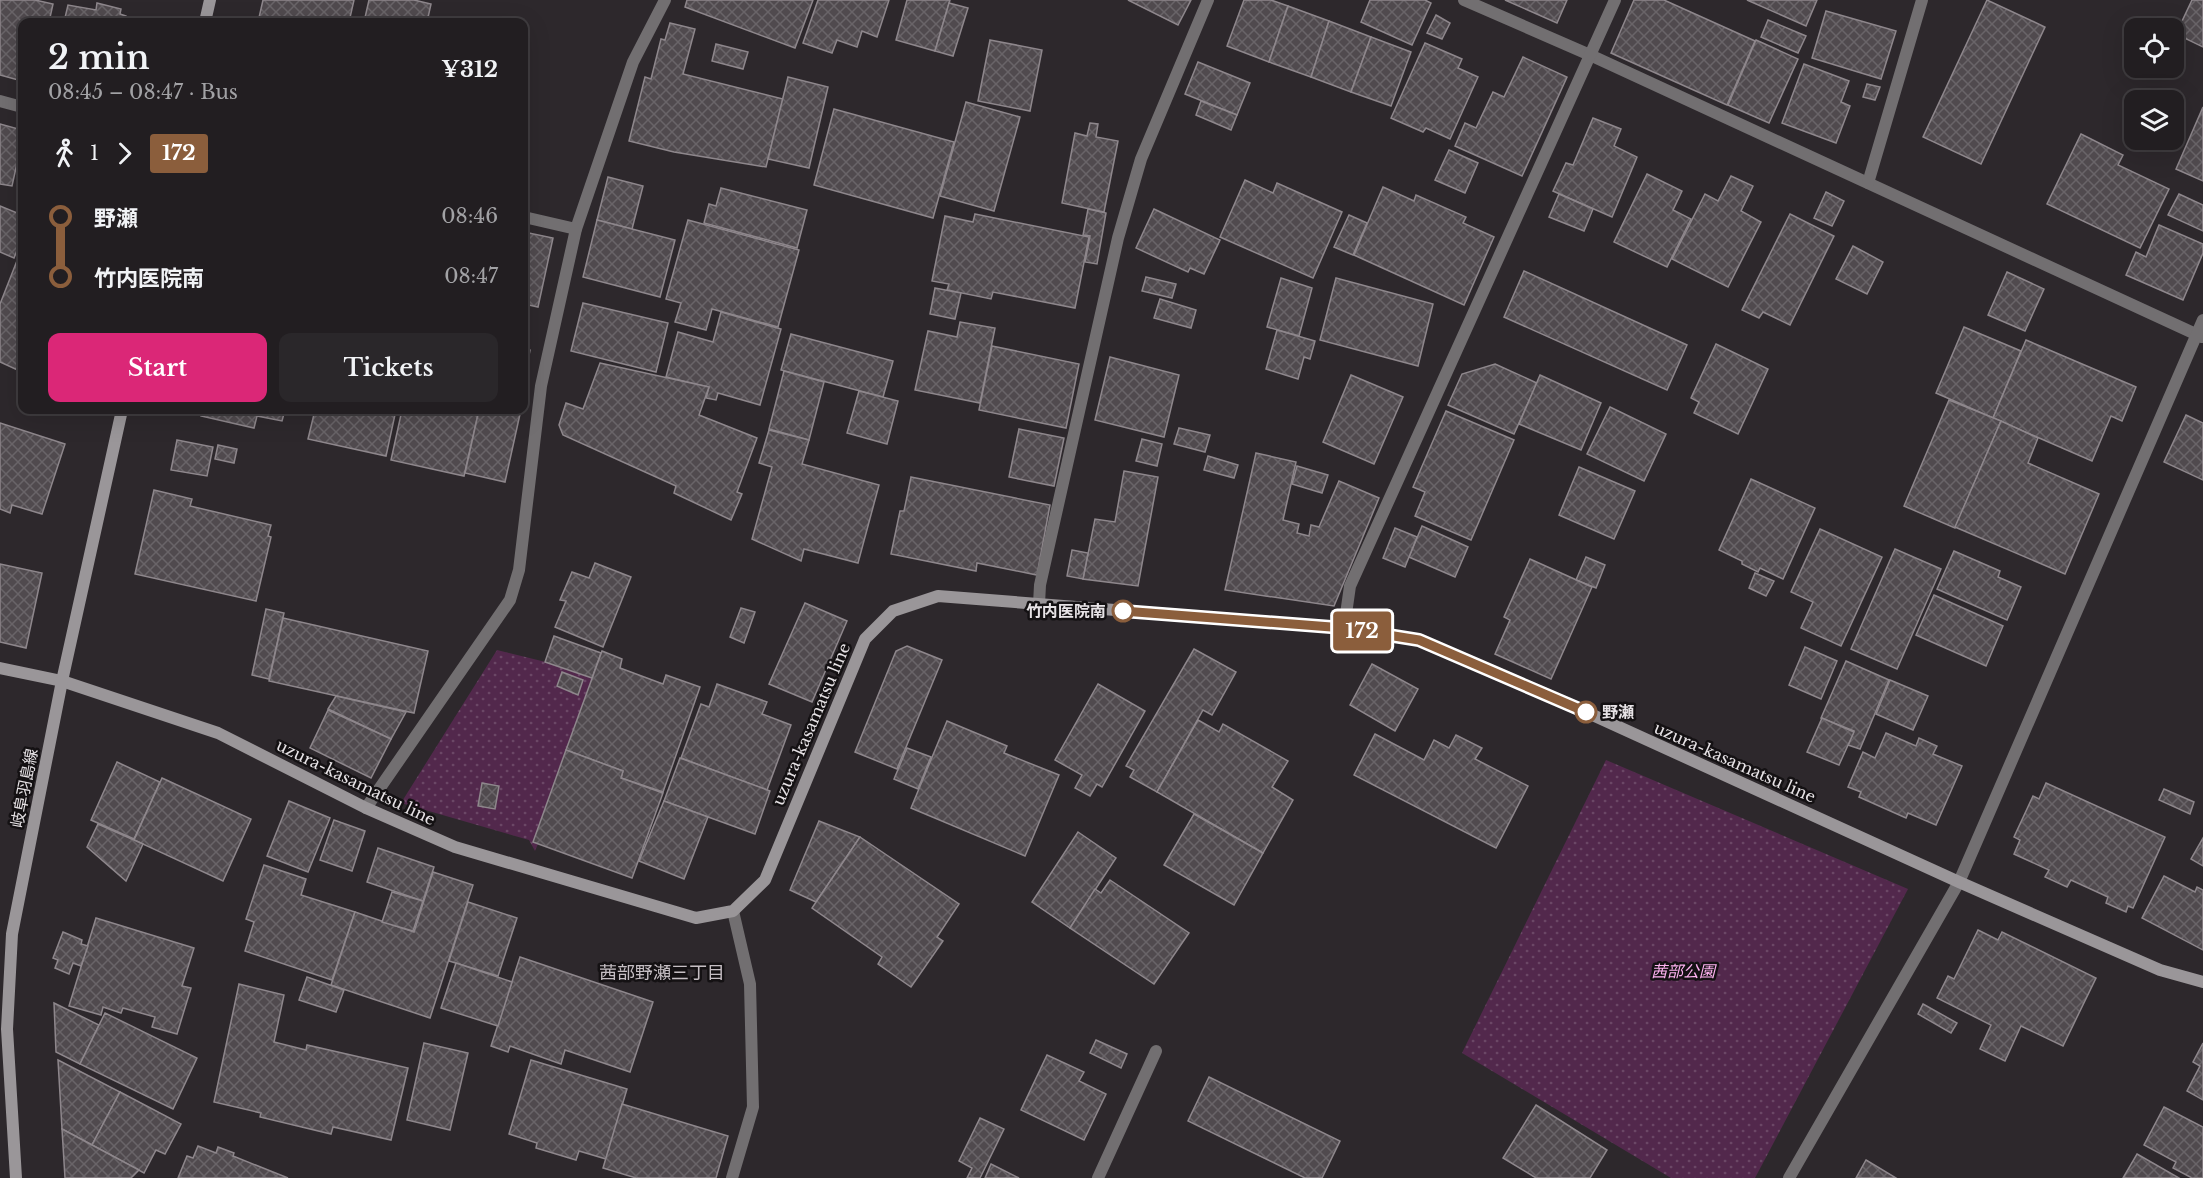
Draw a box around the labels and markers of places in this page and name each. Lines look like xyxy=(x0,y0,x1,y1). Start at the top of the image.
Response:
marker: 竹内医院南 xyxy=(1112,600,1134,622)
place label: 竹内医院南 xyxy=(1026,601,1106,621)
marker: 野瀬 xyxy=(1575,701,1597,723)
place label: 野瀬 xyxy=(1602,702,1634,722)

